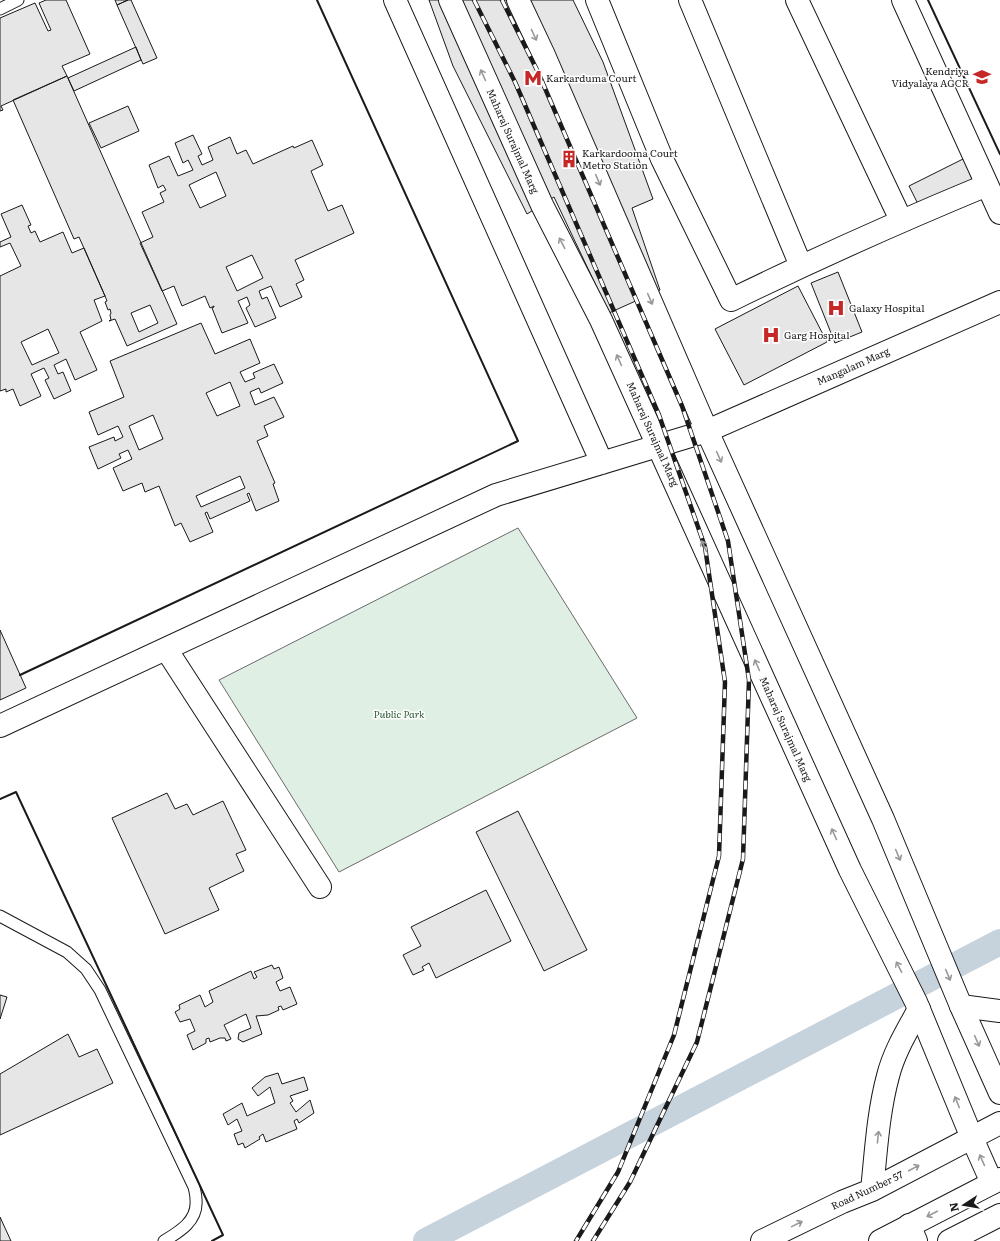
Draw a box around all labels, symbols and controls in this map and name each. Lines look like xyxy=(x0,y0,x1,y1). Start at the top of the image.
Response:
one-way arrow xyxy=(531,29,538,41)
place label: Kendriya Vidyalaya AGCR xyxy=(892,63,970,90)
school or university icon: Kendriya Vidyalaya AGCR xyxy=(972,67,992,87)
metro station icon: Karkarduma Court xyxy=(523,68,543,88)
one-way arrow xyxy=(479,69,486,81)
place label: Karkarduma Court xyxy=(546,70,637,85)
street label: Maharaj Surajmal Marg xyxy=(484,86,544,196)
place label: Karkardooma Court Metro Station xyxy=(582,145,678,172)
building icon: Karkardooma Court Metro Station xyxy=(559,149,579,169)
one-way arrow xyxy=(595,173,602,185)
one-way arrow xyxy=(557,238,565,250)
one-way arrow xyxy=(646,293,654,305)
hospital icon: Galaxy Hospital xyxy=(826,298,846,318)
place label: Galaxy Hospital xyxy=(849,300,925,315)
hospital icon: Garg Hospital xyxy=(761,325,781,345)
place label: Garg Hospital xyxy=(784,327,850,342)
street label: Mangalam Marg xyxy=(814,343,892,388)
one-way arrow xyxy=(615,354,622,366)
street label: Maharaj Surajmal Marg xyxy=(624,379,684,489)
one-way arrow xyxy=(716,450,723,462)
one-way arrow xyxy=(700,541,707,553)
one-way arrow xyxy=(753,659,761,671)
street label: Maharaj Surajmal Marg xyxy=(757,674,817,784)
park label: Public Park xyxy=(374,706,425,721)
one-way arrow xyxy=(830,829,837,841)
one-way arrow xyxy=(895,848,902,860)
one-way arrow xyxy=(895,962,902,974)
one-way arrow xyxy=(945,968,952,980)
one-way arrow xyxy=(974,1035,981,1047)
one-way arrow xyxy=(953,1096,960,1108)
one-way arrow xyxy=(874,1131,881,1144)
one-way arrow xyxy=(977,1155,985,1167)
one-way arrow xyxy=(908,1164,920,1171)
street label: Road Number 57 xyxy=(828,1166,905,1213)
north arrow xyxy=(944,1185,984,1225)
text: N xyxy=(944,1201,962,1213)
one-way arrow xyxy=(926,1210,938,1218)
one-way arrow xyxy=(790,1220,802,1227)

